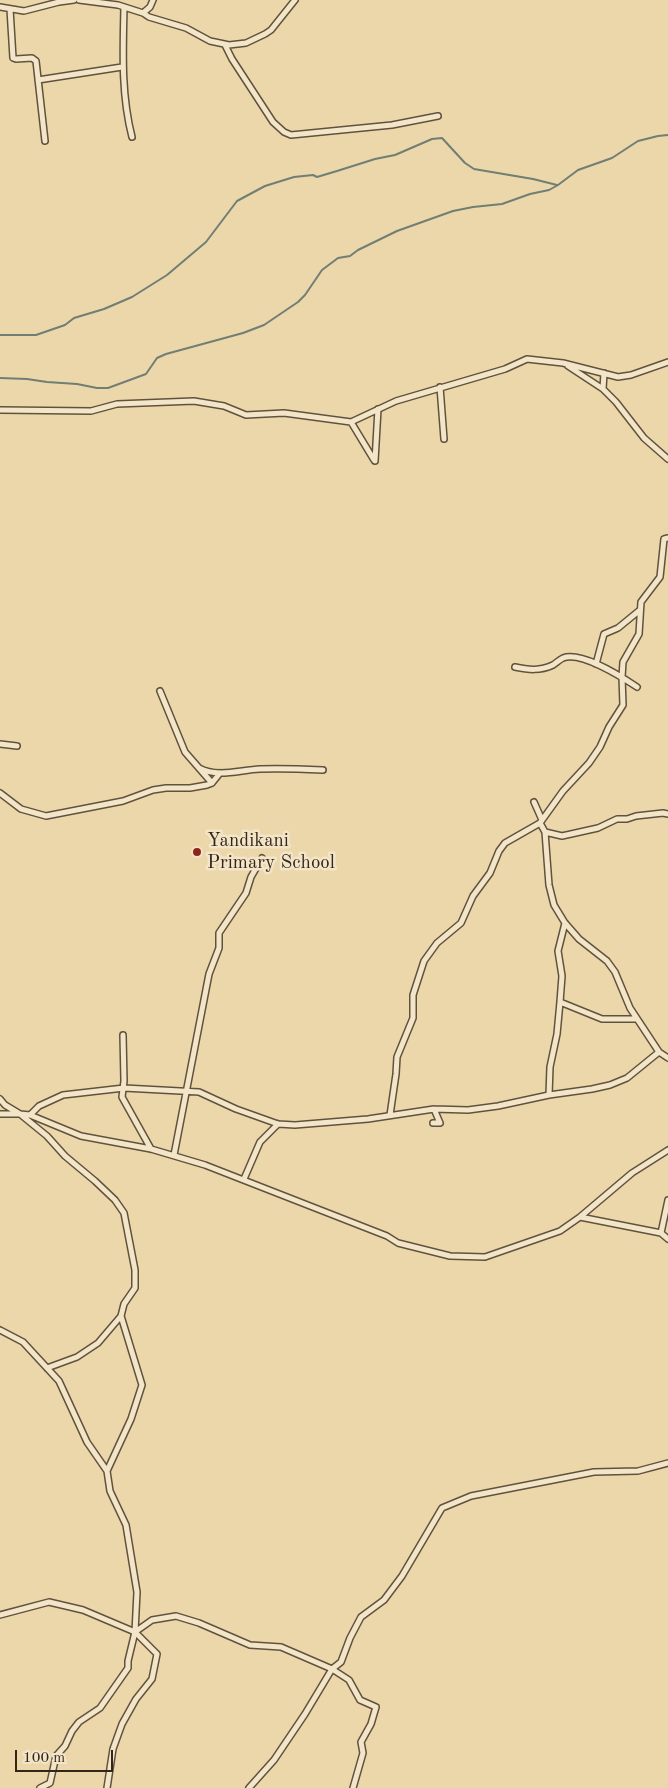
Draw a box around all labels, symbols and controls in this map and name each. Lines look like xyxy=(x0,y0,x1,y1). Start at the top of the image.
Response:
place label: Yandikani Primary School xyxy=(207,830,335,874)
marker: Yandikani Primary School xyxy=(191,846,203,858)
scale bar xyxy=(18,1740,115,1772)
text: 100 m xyxy=(23,1751,65,1766)

